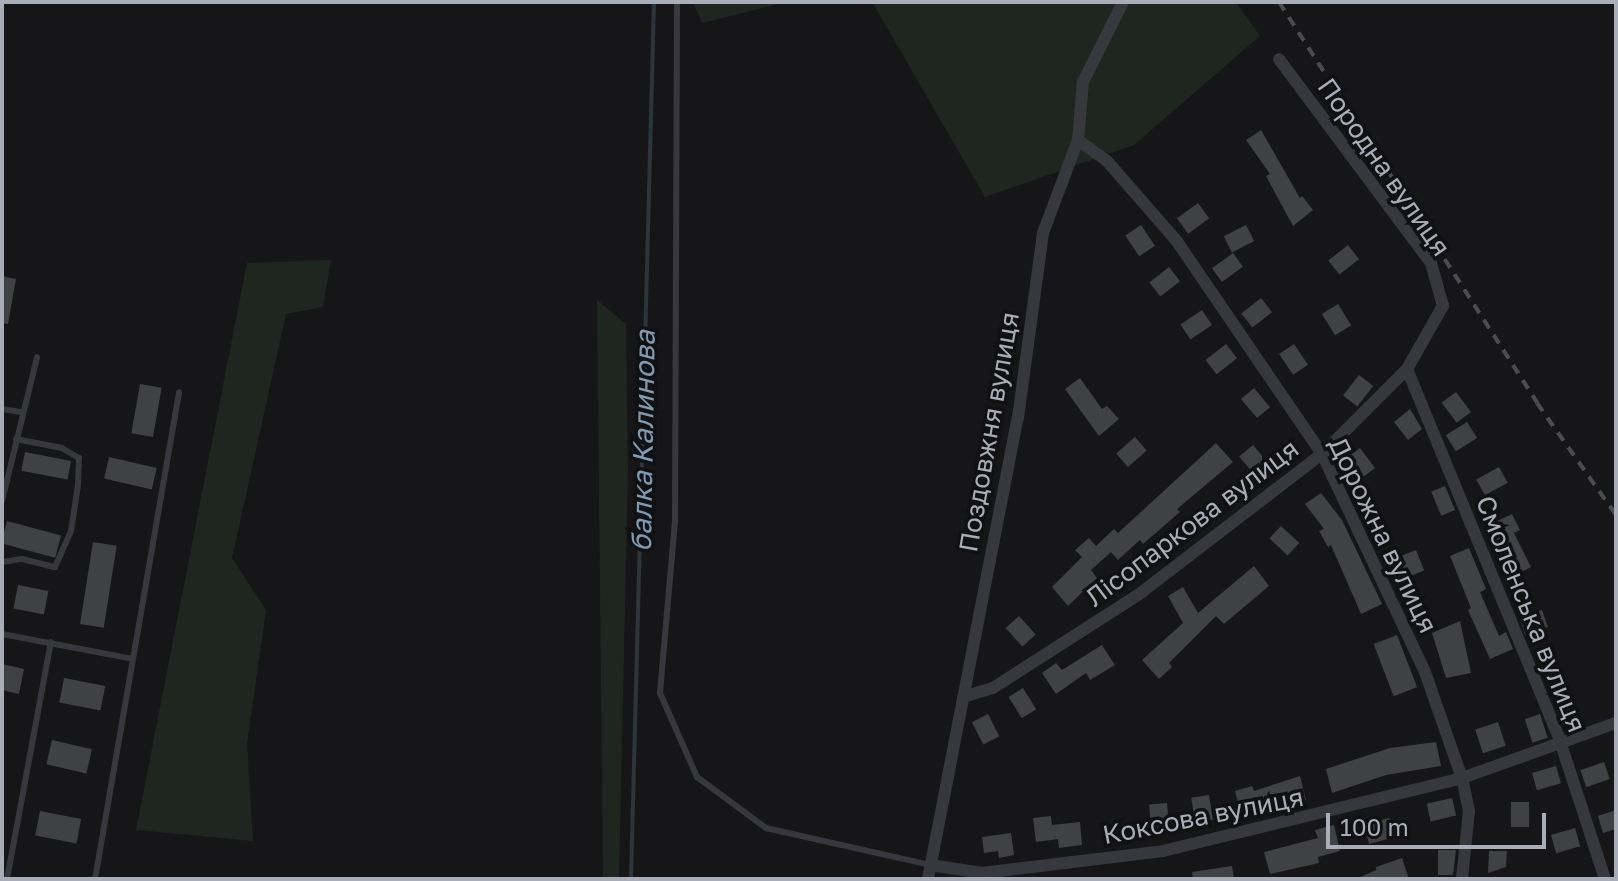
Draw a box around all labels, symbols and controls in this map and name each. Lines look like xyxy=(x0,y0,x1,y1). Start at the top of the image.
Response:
street label: Породна вулиця xyxy=(1311,72,1457,262)
street label: Поздовжня вулиця xyxy=(953,310,1025,554)
water label: балка Калинова xyxy=(624,330,662,552)
street label: Дорожна вулиця xyxy=(1322,432,1444,638)
street label: Лісопаркова вулиця xyxy=(1080,433,1304,613)
street label: Смоленська вулиця xyxy=(1469,491,1593,737)
street label: Коксова вулиця xyxy=(1100,781,1306,851)
scale bar xyxy=(1330,797,1550,847)
text: 100 m xyxy=(1340,812,1409,841)

